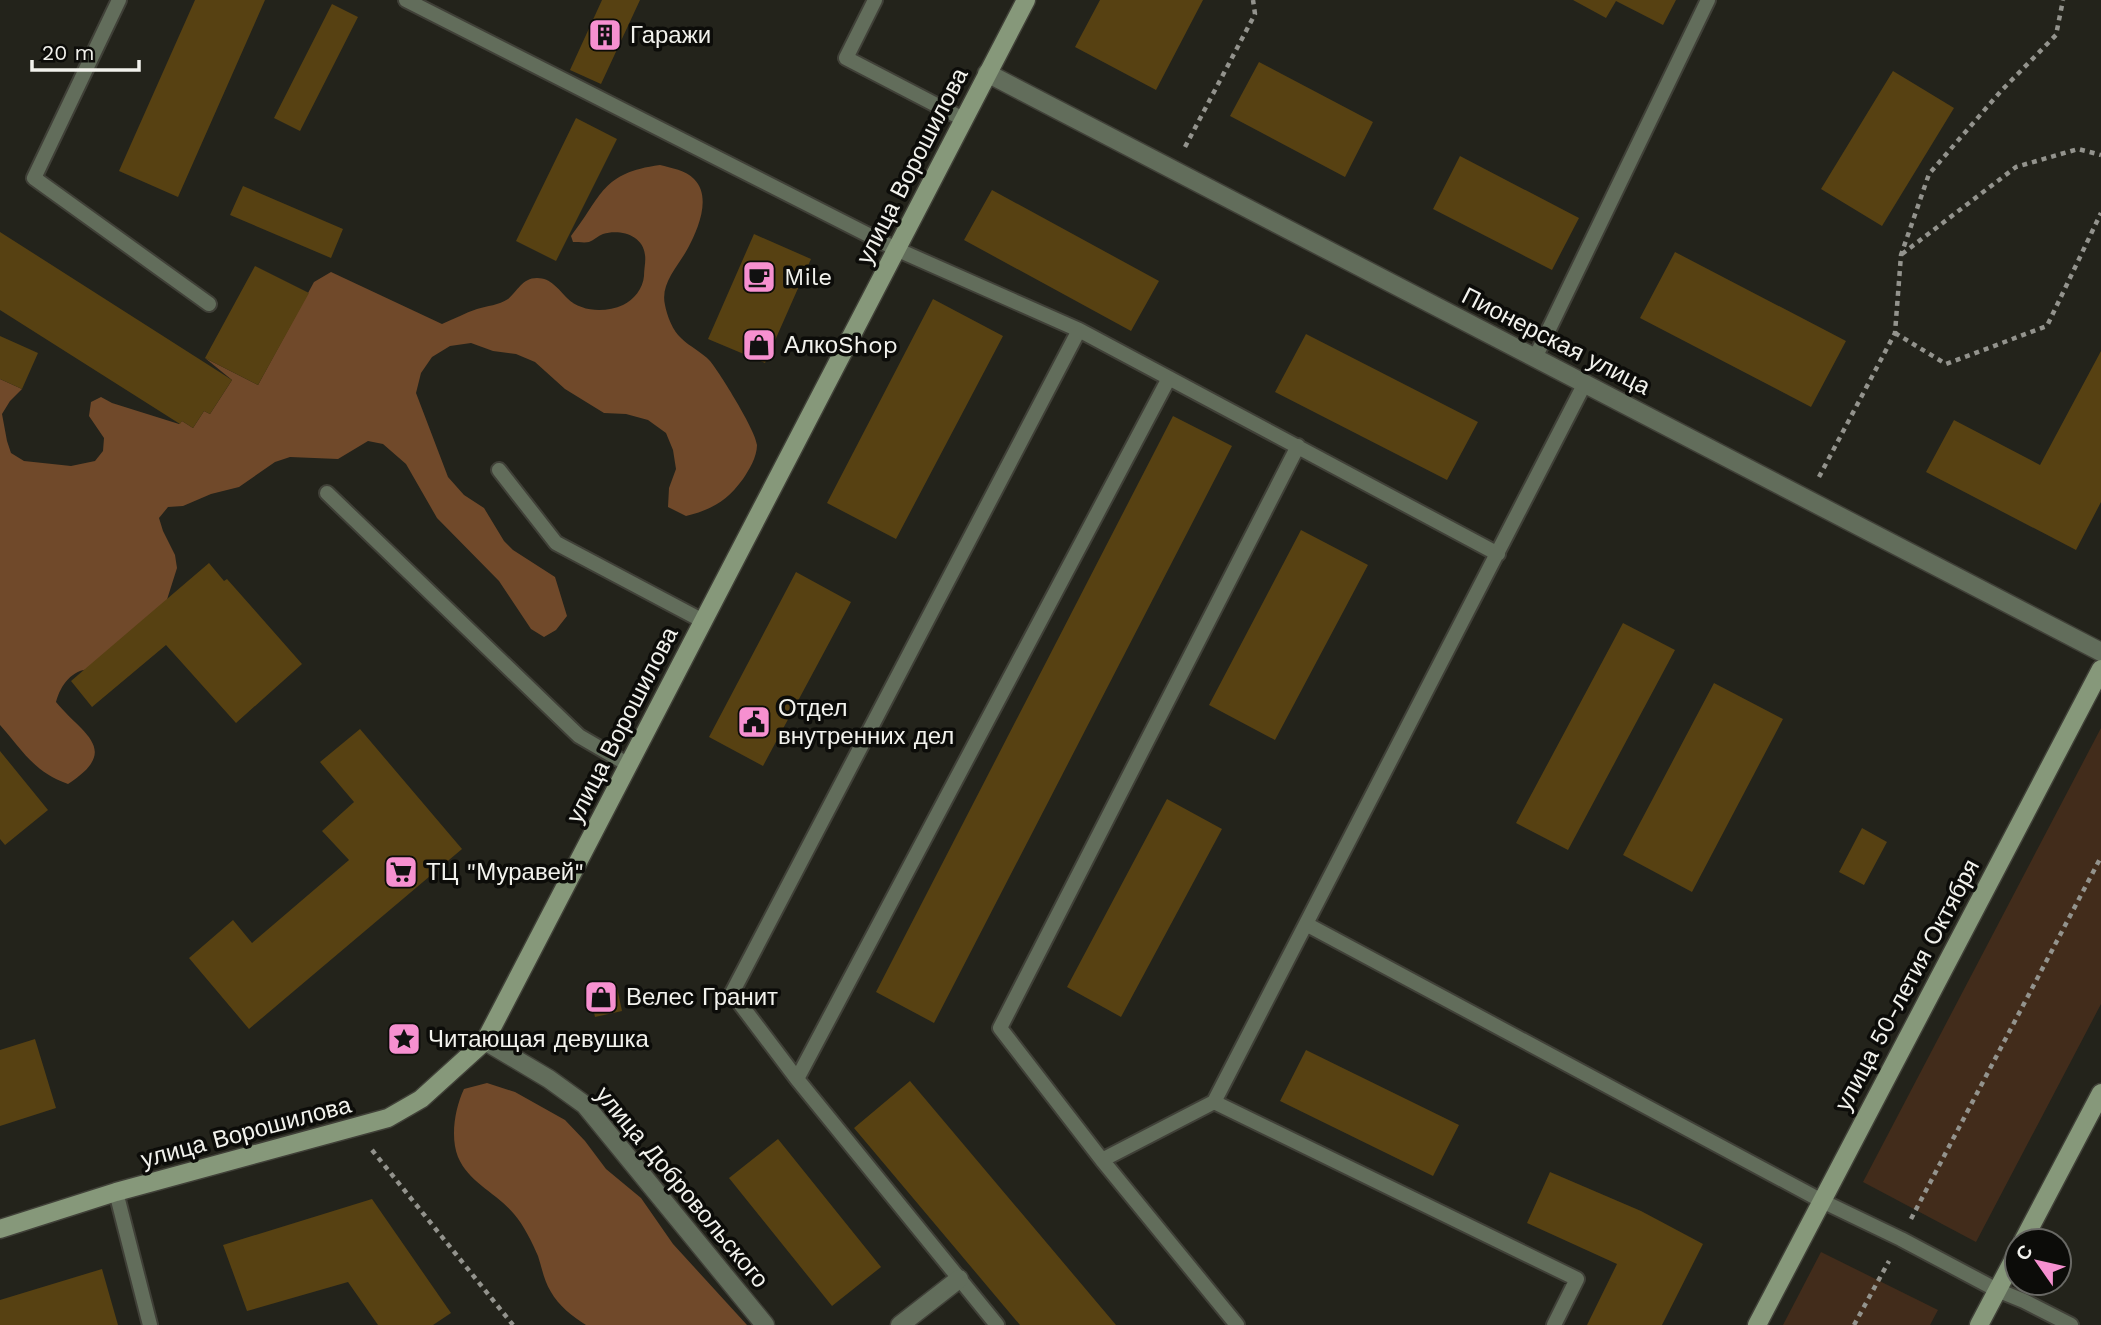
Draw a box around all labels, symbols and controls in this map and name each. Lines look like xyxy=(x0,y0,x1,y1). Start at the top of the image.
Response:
building icon: Гаражи xyxy=(586,16,624,54)
place label: Гаражи xyxy=(630,21,711,49)
scale bar xyxy=(32,28,138,72)
text: 20 m xyxy=(42,40,94,65)
street label: улица Ворошилова xyxy=(850,63,974,269)
cafe icon: Mile xyxy=(740,258,778,296)
place label: Mile xyxy=(784,263,832,291)
street label: Пионерская улица xyxy=(1457,281,1655,401)
shop icon: АлкоShop xyxy=(740,326,778,364)
place label: АлкоShop xyxy=(784,331,898,359)
street label: улица Ворошилова xyxy=(560,622,684,828)
place label: Отдел внутренних дел xyxy=(778,694,954,750)
public building icon: Отдел внутренних дел xyxy=(735,703,773,741)
supermarket icon: ТЦ "Муравей" xyxy=(382,853,420,891)
street label: улица 50-летия Октября xyxy=(1829,855,1985,1115)
place label: ТЦ "Муравей" xyxy=(426,858,584,886)
shop icon: Велес Гранит xyxy=(582,978,620,1016)
place label: Велес Гранит xyxy=(626,983,778,1011)
place icon: Читающая девушка xyxy=(385,1020,423,1058)
place label: Читающая девушка xyxy=(428,1025,650,1053)
street label: улица Добровольского xyxy=(590,1081,774,1293)
street label: улица Ворошилова xyxy=(138,1090,355,1174)
north arrow xyxy=(2003,1227,2073,1297)
text: С xyxy=(2011,1240,2038,1265)

